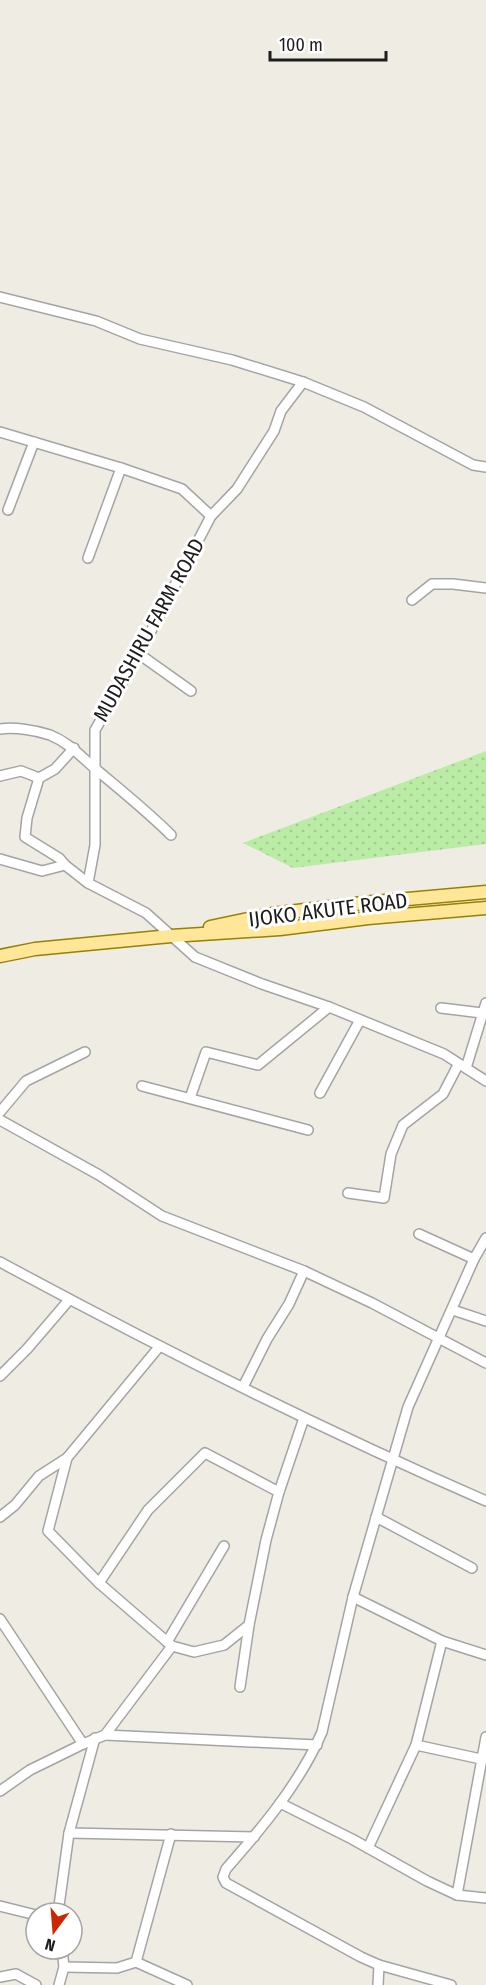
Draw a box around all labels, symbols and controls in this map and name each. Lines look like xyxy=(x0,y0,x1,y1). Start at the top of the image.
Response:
scale bar xyxy=(270,24,386,62)
text: 100 m xyxy=(279,34,323,56)
street label: MUDASHIRU FARM ROAD xyxy=(88,534,210,726)
street label: IJOKO AKUTE ROAD xyxy=(247,887,409,933)
north arrow xyxy=(24,1901,84,1961)
text: N xyxy=(43,1934,57,1955)

